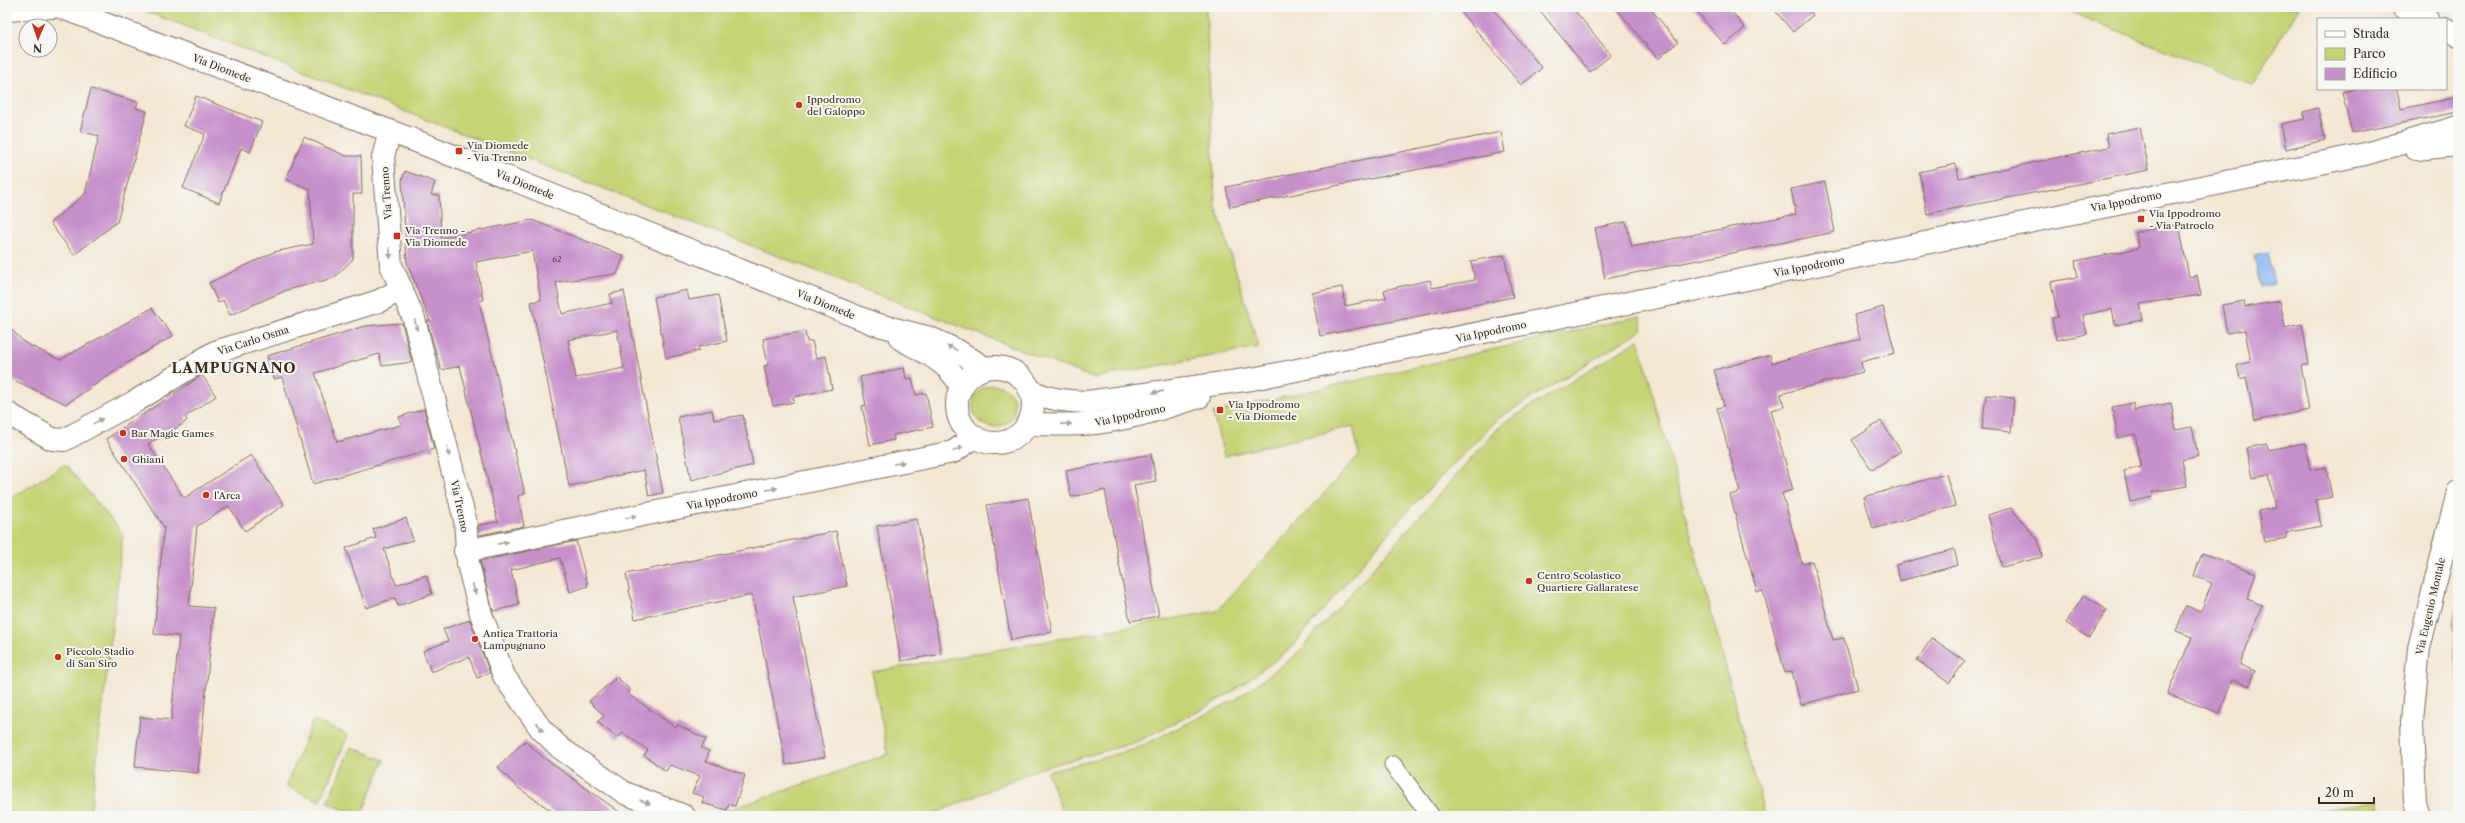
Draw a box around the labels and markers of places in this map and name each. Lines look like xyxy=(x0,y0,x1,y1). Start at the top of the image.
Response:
place label: Ippodromo del Galoppo xyxy=(807,93,865,118)
marker: Ippodromo del Galoppo xyxy=(794,100,804,110)
place label: Via Diomede - Via Trenno xyxy=(466,139,529,164)
marker: Via Diomede - Via Trenno xyxy=(454,146,464,156)
place label: Via Ippodromo - Via Patroclo xyxy=(2148,207,2221,232)
marker: Via Ippodromo - Via Patroclo xyxy=(2136,214,2146,224)
place label: Via Trenno - Via Diomede xyxy=(404,224,467,249)
marker: Via Trenno - Via Diomede xyxy=(392,231,402,241)
place label: Via Ippodromo - Via Diomede xyxy=(1227,398,1300,423)
marker: Via Ippodromo - Via Diomede xyxy=(1215,405,1225,415)
place label: Bar Magic Games xyxy=(131,427,214,440)
marker: Bar Magic Games xyxy=(118,428,128,438)
place label: Ghiani xyxy=(132,453,164,466)
marker: Ghiani xyxy=(119,454,129,464)
place label: l'Arca xyxy=(214,489,241,502)
marker: l'Arca xyxy=(201,490,211,500)
place label: Centro Scolastico Quartiere Gallaratese xyxy=(1537,569,1639,594)
marker: Centro Scolastico Quartiere Gallaratese xyxy=(1524,576,1534,586)
place label: Antica Trattoria Lampugnano xyxy=(482,627,559,652)
marker: Antica Trattoria Lampugnano xyxy=(470,634,480,644)
place label: Piccolo Stadio di San Siro xyxy=(66,645,134,670)
marker: Piccolo Stadio di San Siro xyxy=(53,652,63,662)

